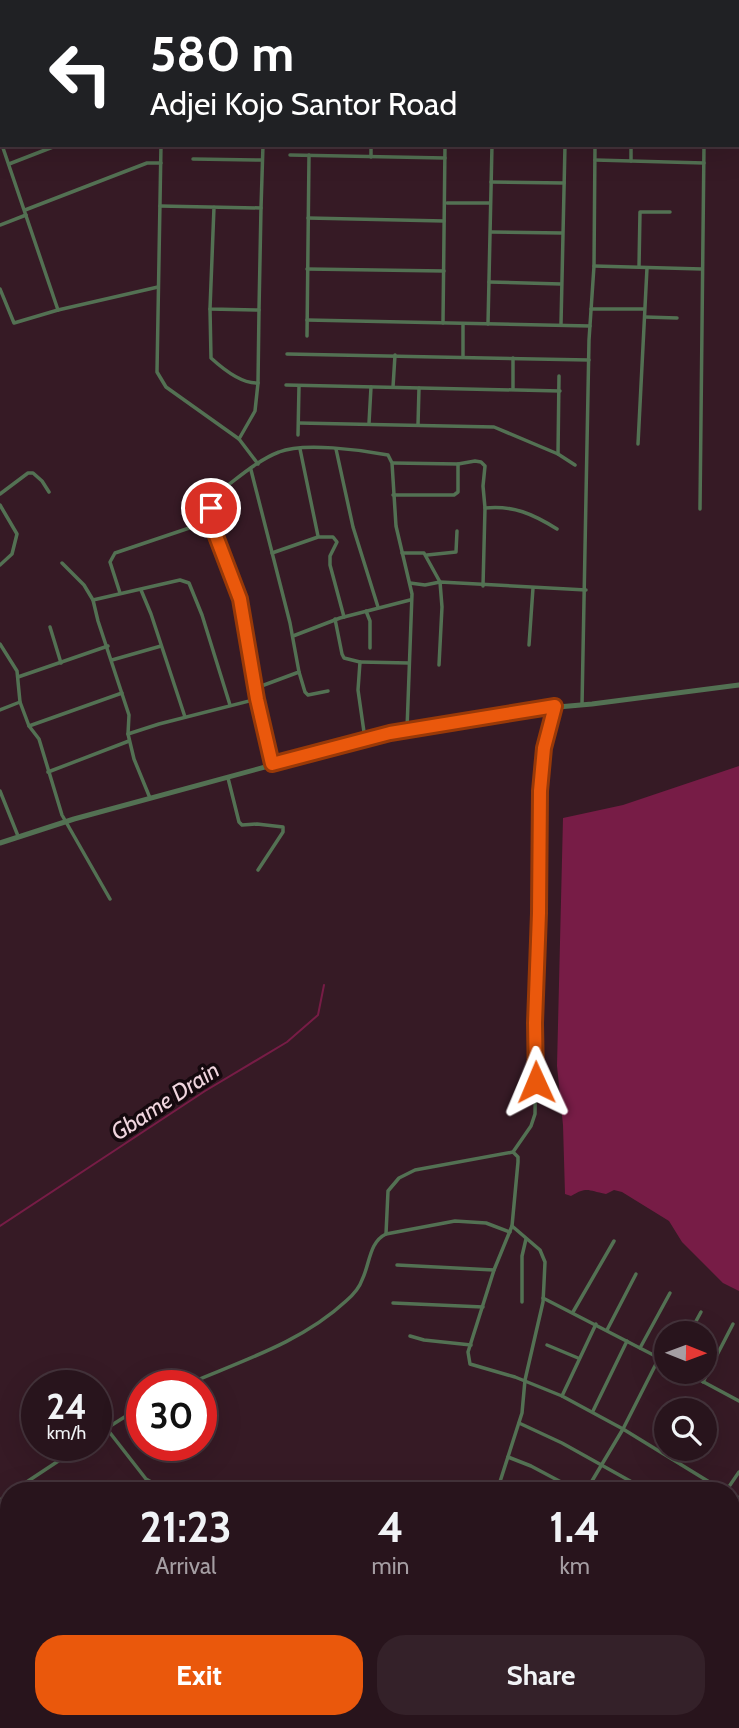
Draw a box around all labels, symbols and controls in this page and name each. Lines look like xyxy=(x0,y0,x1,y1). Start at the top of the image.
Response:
text: 580 m xyxy=(150,24,294,83)
icon: left xyxy=(35,28,126,119)
text: Adjei Kojo Santor Road xyxy=(150,84,457,123)
pin xyxy=(181,478,241,538)
icon: arrive xyxy=(192,489,230,527)
position arrow xyxy=(499,1045,573,1119)
water label: Gbame Drain xyxy=(106,1056,224,1146)
north arrow xyxy=(654,1321,718,1384)
map controls xyxy=(654,1321,717,1461)
speed limit sign: 30 xyxy=(126,1370,217,1461)
text: 24 xyxy=(46,1385,87,1428)
button: search xyxy=(654,1398,717,1461)
text: km/h xyxy=(47,1422,86,1444)
text: 21:23 xyxy=(140,1501,232,1553)
text: 4 xyxy=(377,1501,404,1553)
text: 1.4 xyxy=(549,1501,600,1553)
text: Arrival xyxy=(155,1552,216,1580)
text: min xyxy=(372,1552,409,1580)
text: km xyxy=(559,1552,590,1580)
button: Exit xyxy=(35,1635,363,1715)
button: Share xyxy=(377,1635,705,1715)

